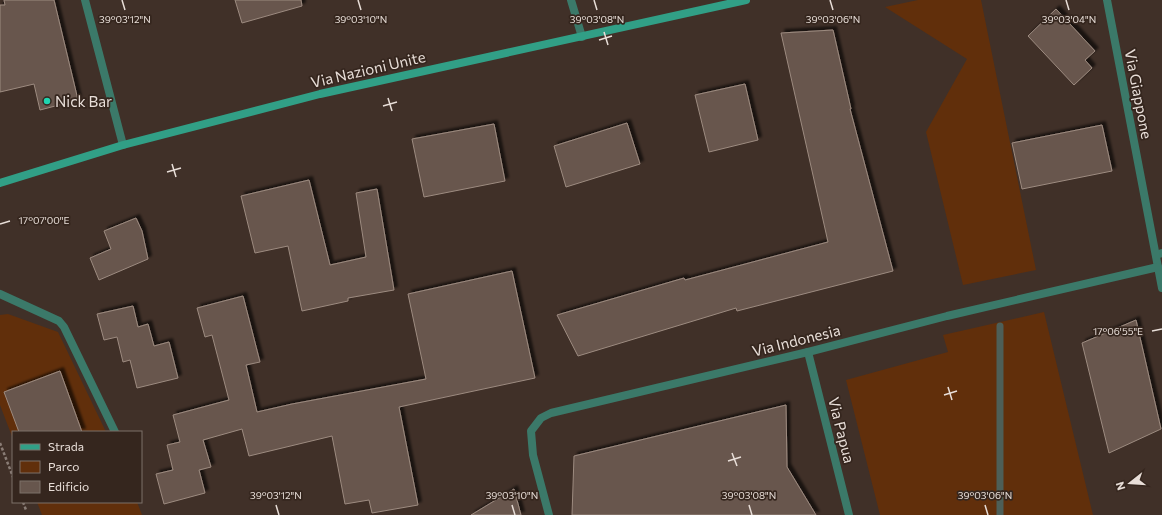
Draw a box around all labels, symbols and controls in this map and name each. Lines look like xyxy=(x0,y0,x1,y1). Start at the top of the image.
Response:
text: 39°03'12"N xyxy=(99,13,151,25)
text: 39°03'10"N xyxy=(335,13,387,25)
text: 39°03'08"N xyxy=(570,13,624,25)
text: 39°03'06"N xyxy=(806,13,860,25)
text: 39°03'04"N xyxy=(1042,13,1096,25)
street label: Via Nazioni Unite xyxy=(309,47,427,91)
street label: Via Giappone xyxy=(1122,48,1157,140)
place label: Nick Bar xyxy=(55,92,112,110)
marker: Nick Bar xyxy=(42,96,52,106)
text: 17°07'00"E xyxy=(19,214,69,226)
street label: Via Indonesia xyxy=(750,320,842,360)
text: 17°06'55"E xyxy=(1093,325,1143,337)
street label: Via Papua xyxy=(825,395,859,465)
legend xyxy=(12,431,142,503)
text: Strada xyxy=(48,439,84,453)
text: Parco xyxy=(48,459,80,473)
north arrow xyxy=(1110,463,1150,503)
text: Edificio xyxy=(48,479,89,493)
text: N xyxy=(1113,480,1127,492)
text: 39°03'12"N xyxy=(250,489,302,501)
text: 39°03'10"N xyxy=(486,489,538,501)
text: 39°03'08"N xyxy=(722,489,776,501)
text: 39°03'06"N xyxy=(958,489,1012,501)

